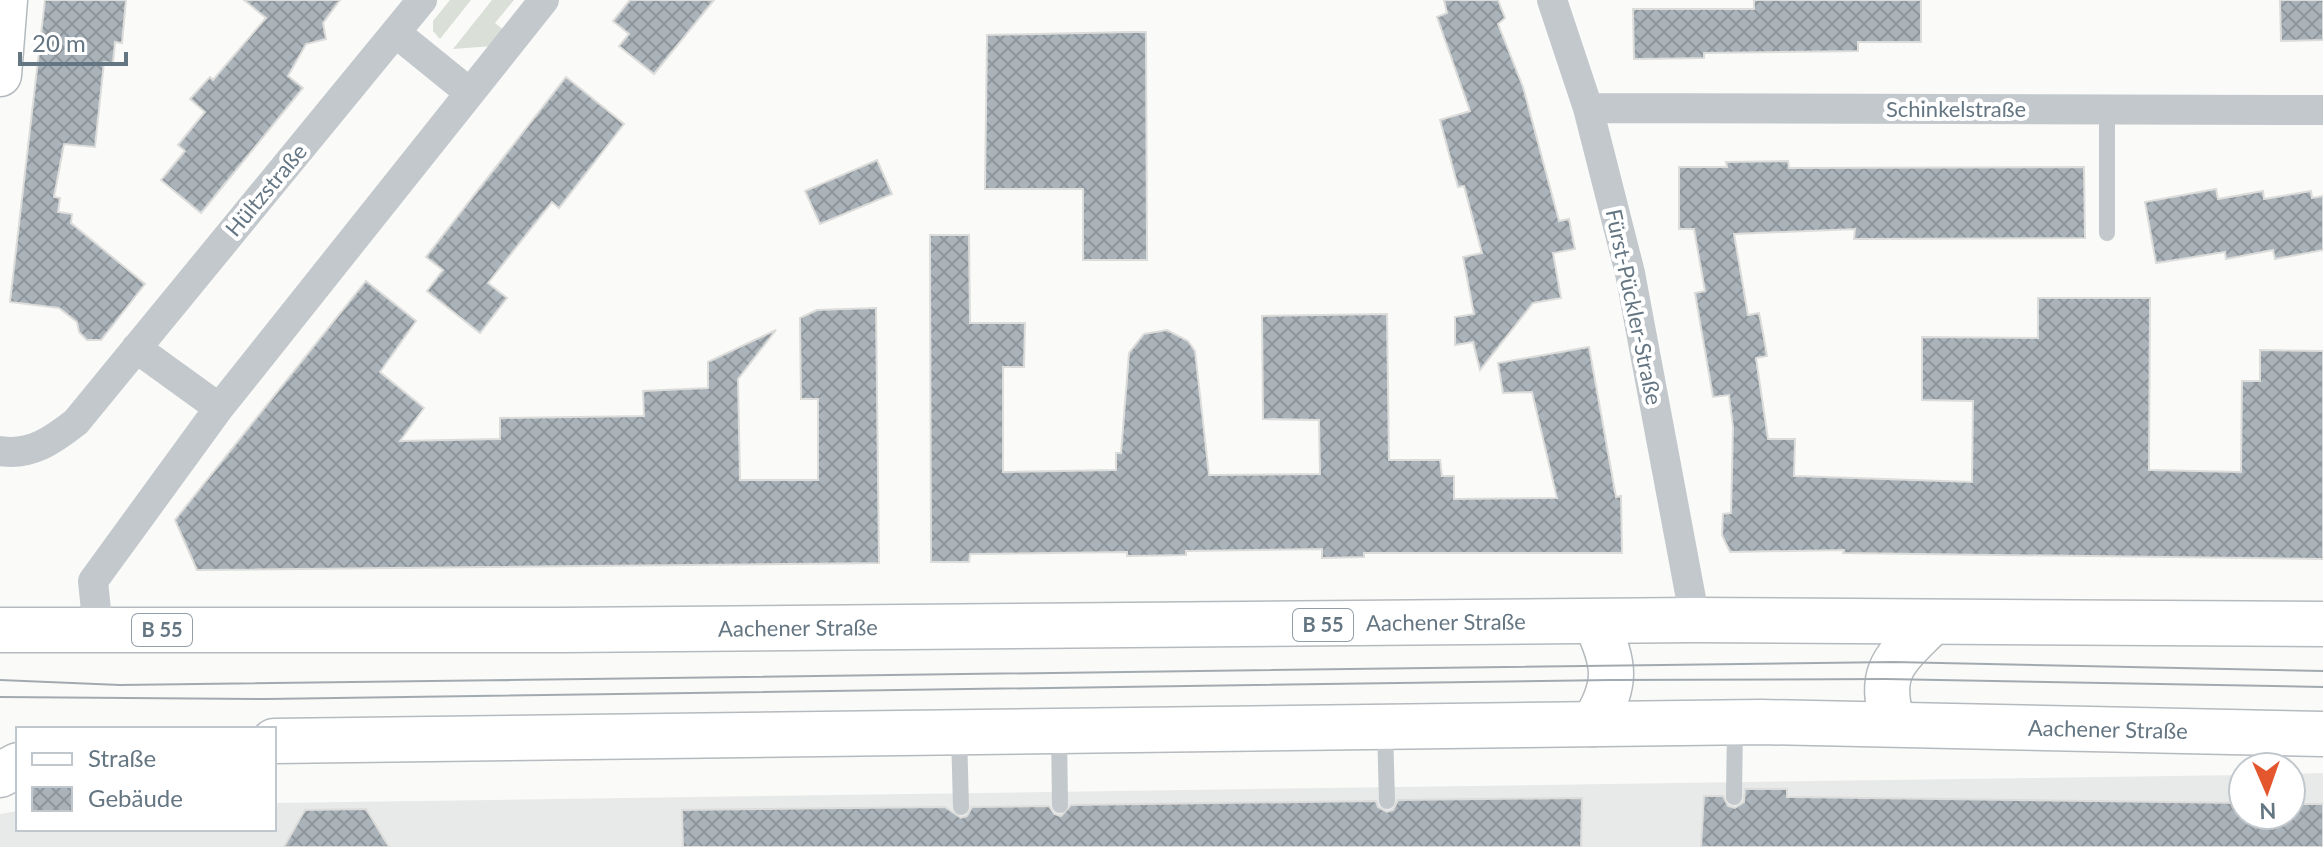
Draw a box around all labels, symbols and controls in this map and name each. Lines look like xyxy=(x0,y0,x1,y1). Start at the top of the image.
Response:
scale bar xyxy=(20,16,126,66)
text: 20 m xyxy=(32,28,86,57)
street label: Schinkelstraße xyxy=(1886,95,2026,122)
street label: Hültzstraße xyxy=(219,138,312,241)
street label: Fürst-Pückler-Straße xyxy=(1601,207,1668,407)
street label: Aachener Straße xyxy=(1366,607,1526,636)
road number: B 55 xyxy=(1293,609,1353,641)
street label: Aachener Straße xyxy=(718,613,878,642)
road number: B 55 xyxy=(132,614,192,646)
street label: Aachener Straße xyxy=(2028,714,2188,744)
legend xyxy=(16,727,276,831)
text: Straße xyxy=(88,743,156,772)
north arrow xyxy=(2227,751,2307,831)
text: Gebäude xyxy=(88,783,183,812)
text: N xyxy=(2259,798,2277,825)

